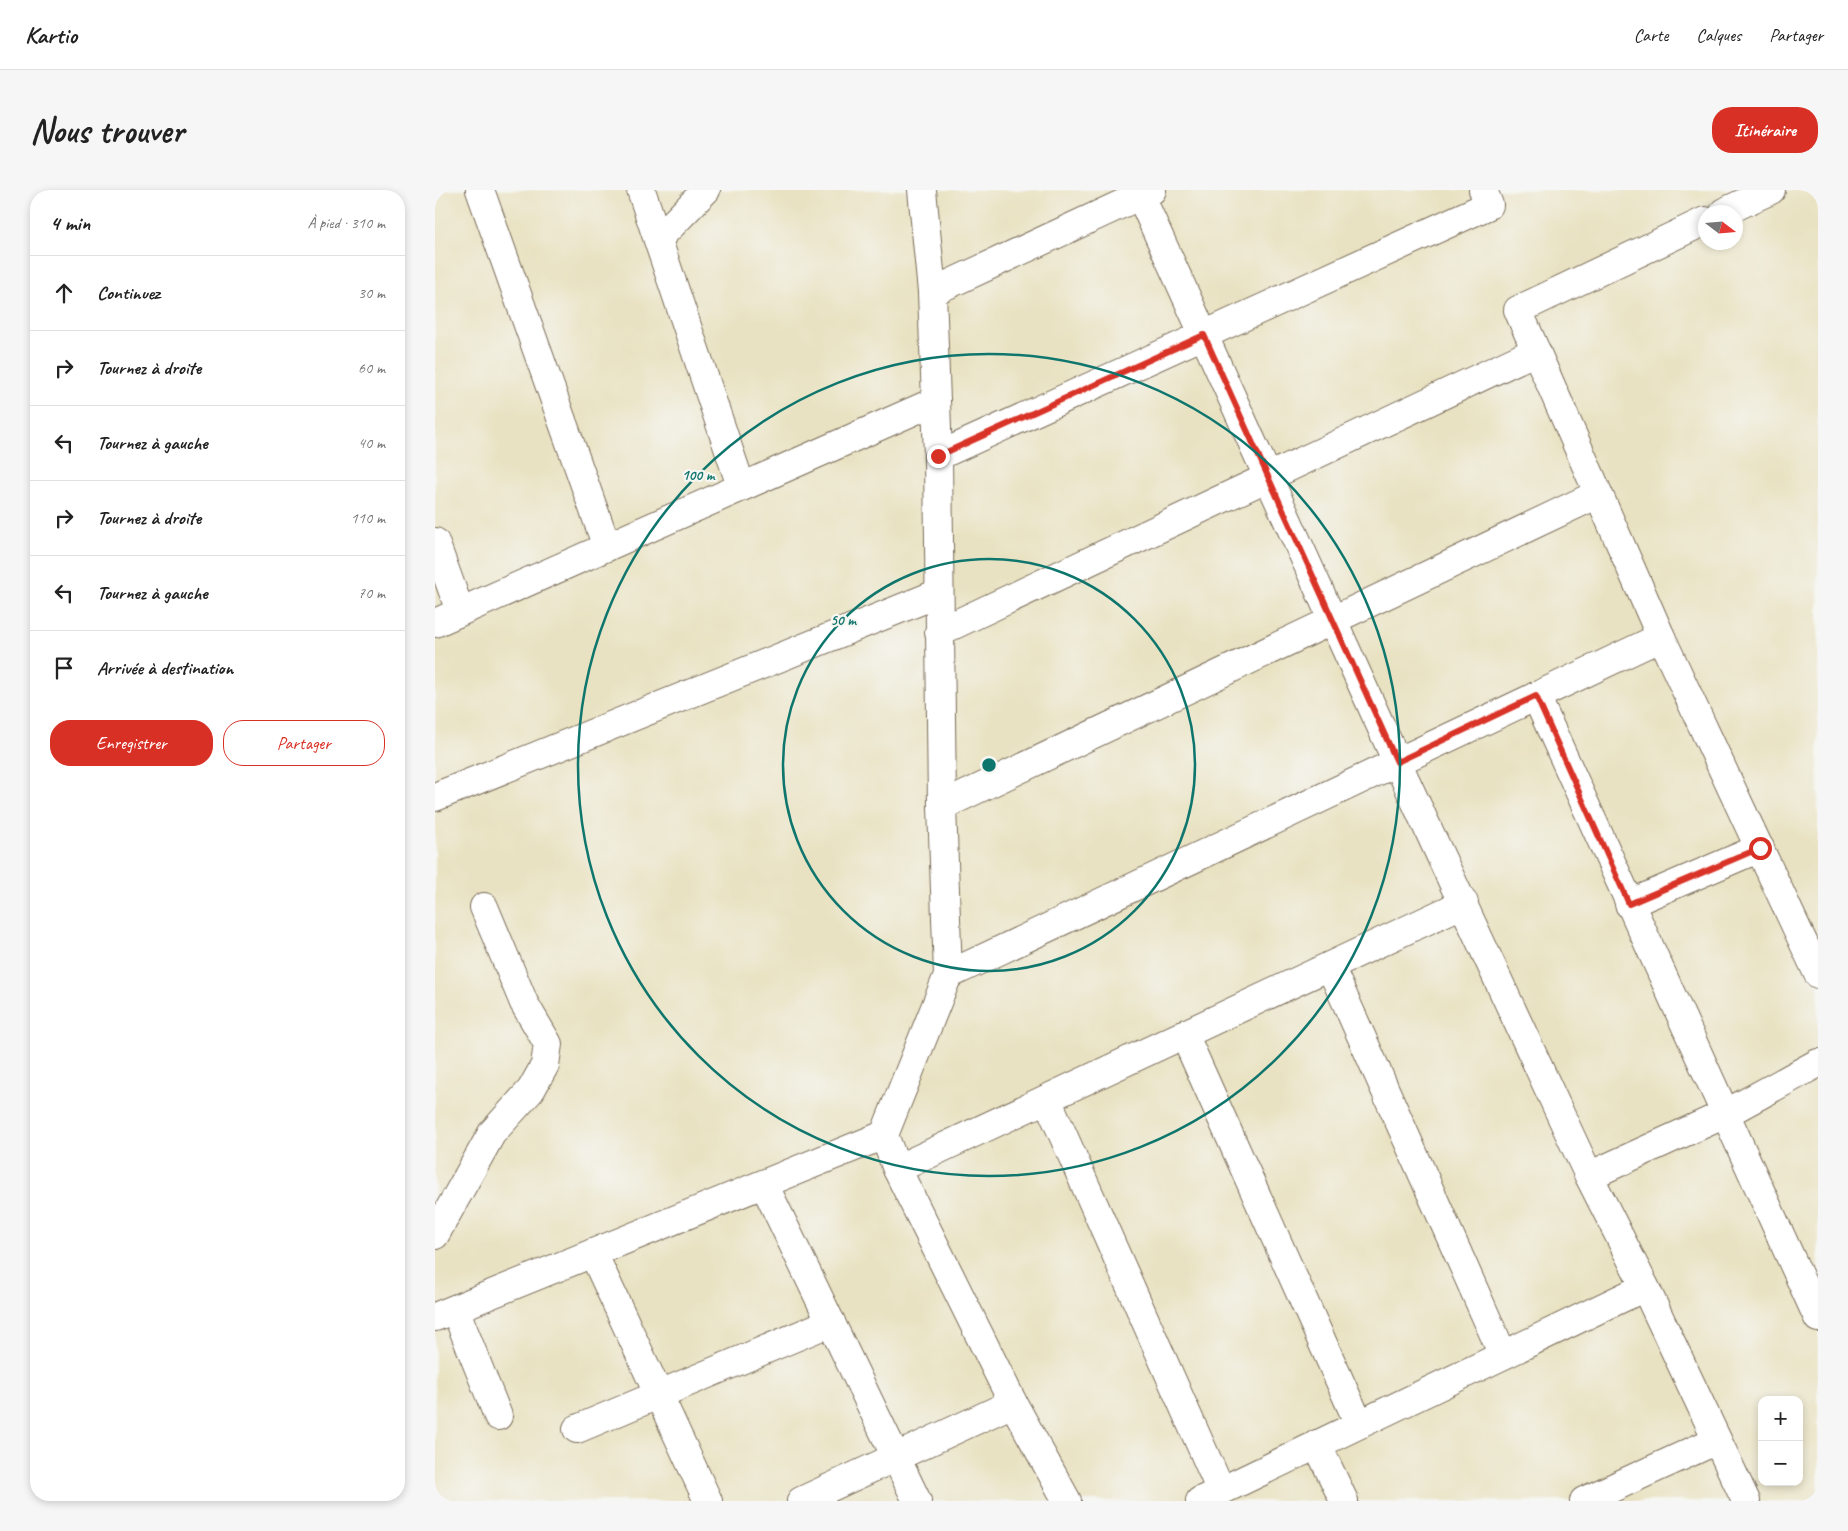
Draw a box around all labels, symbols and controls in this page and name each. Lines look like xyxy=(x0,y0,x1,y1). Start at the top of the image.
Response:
text: Kartio xyxy=(25,20,77,50)
text: Carte xyxy=(1634,24,1668,46)
text: Calques xyxy=(1696,24,1741,46)
text: Partager xyxy=(1769,24,1823,46)
button: Itinéraire xyxy=(1712,107,1818,153)
text: Nous trouver xyxy=(30,108,184,153)
north arrow xyxy=(1698,205,1743,250)
text: 4 min xyxy=(50,210,90,236)
text: À pied · 310 m xyxy=(307,213,385,233)
icon: ahead xyxy=(50,279,78,307)
text: Continuez xyxy=(97,281,160,305)
text: 30 m xyxy=(358,283,385,303)
icon: right xyxy=(50,354,78,382)
text: Tournez à droite xyxy=(97,356,201,380)
text: 60 m xyxy=(358,358,385,378)
icon: left xyxy=(50,429,78,457)
text: Tournez à gauche xyxy=(97,431,208,455)
text: 40 m xyxy=(358,433,385,453)
route end xyxy=(927,445,950,468)
text: 100 m xyxy=(682,466,716,485)
icon: right xyxy=(50,504,78,532)
text: Tournez à droite xyxy=(97,506,201,530)
text: 110 m xyxy=(351,508,385,528)
icon: left xyxy=(50,579,78,607)
text: Tournez à gauche xyxy=(97,581,208,605)
text: 70 m xyxy=(358,583,385,603)
text: 50 m xyxy=(830,611,857,630)
icon: arrive xyxy=(50,654,78,682)
text: Arrivée à destination xyxy=(97,656,233,680)
button: Enregistrer xyxy=(50,720,213,766)
button: Partager xyxy=(223,720,385,766)
centre of rings xyxy=(980,756,998,774)
route start xyxy=(1749,837,1772,860)
map controls xyxy=(1758,1396,1803,1486)
button: + xyxy=(1758,1396,1803,1441)
button: − xyxy=(1758,1441,1803,1486)

